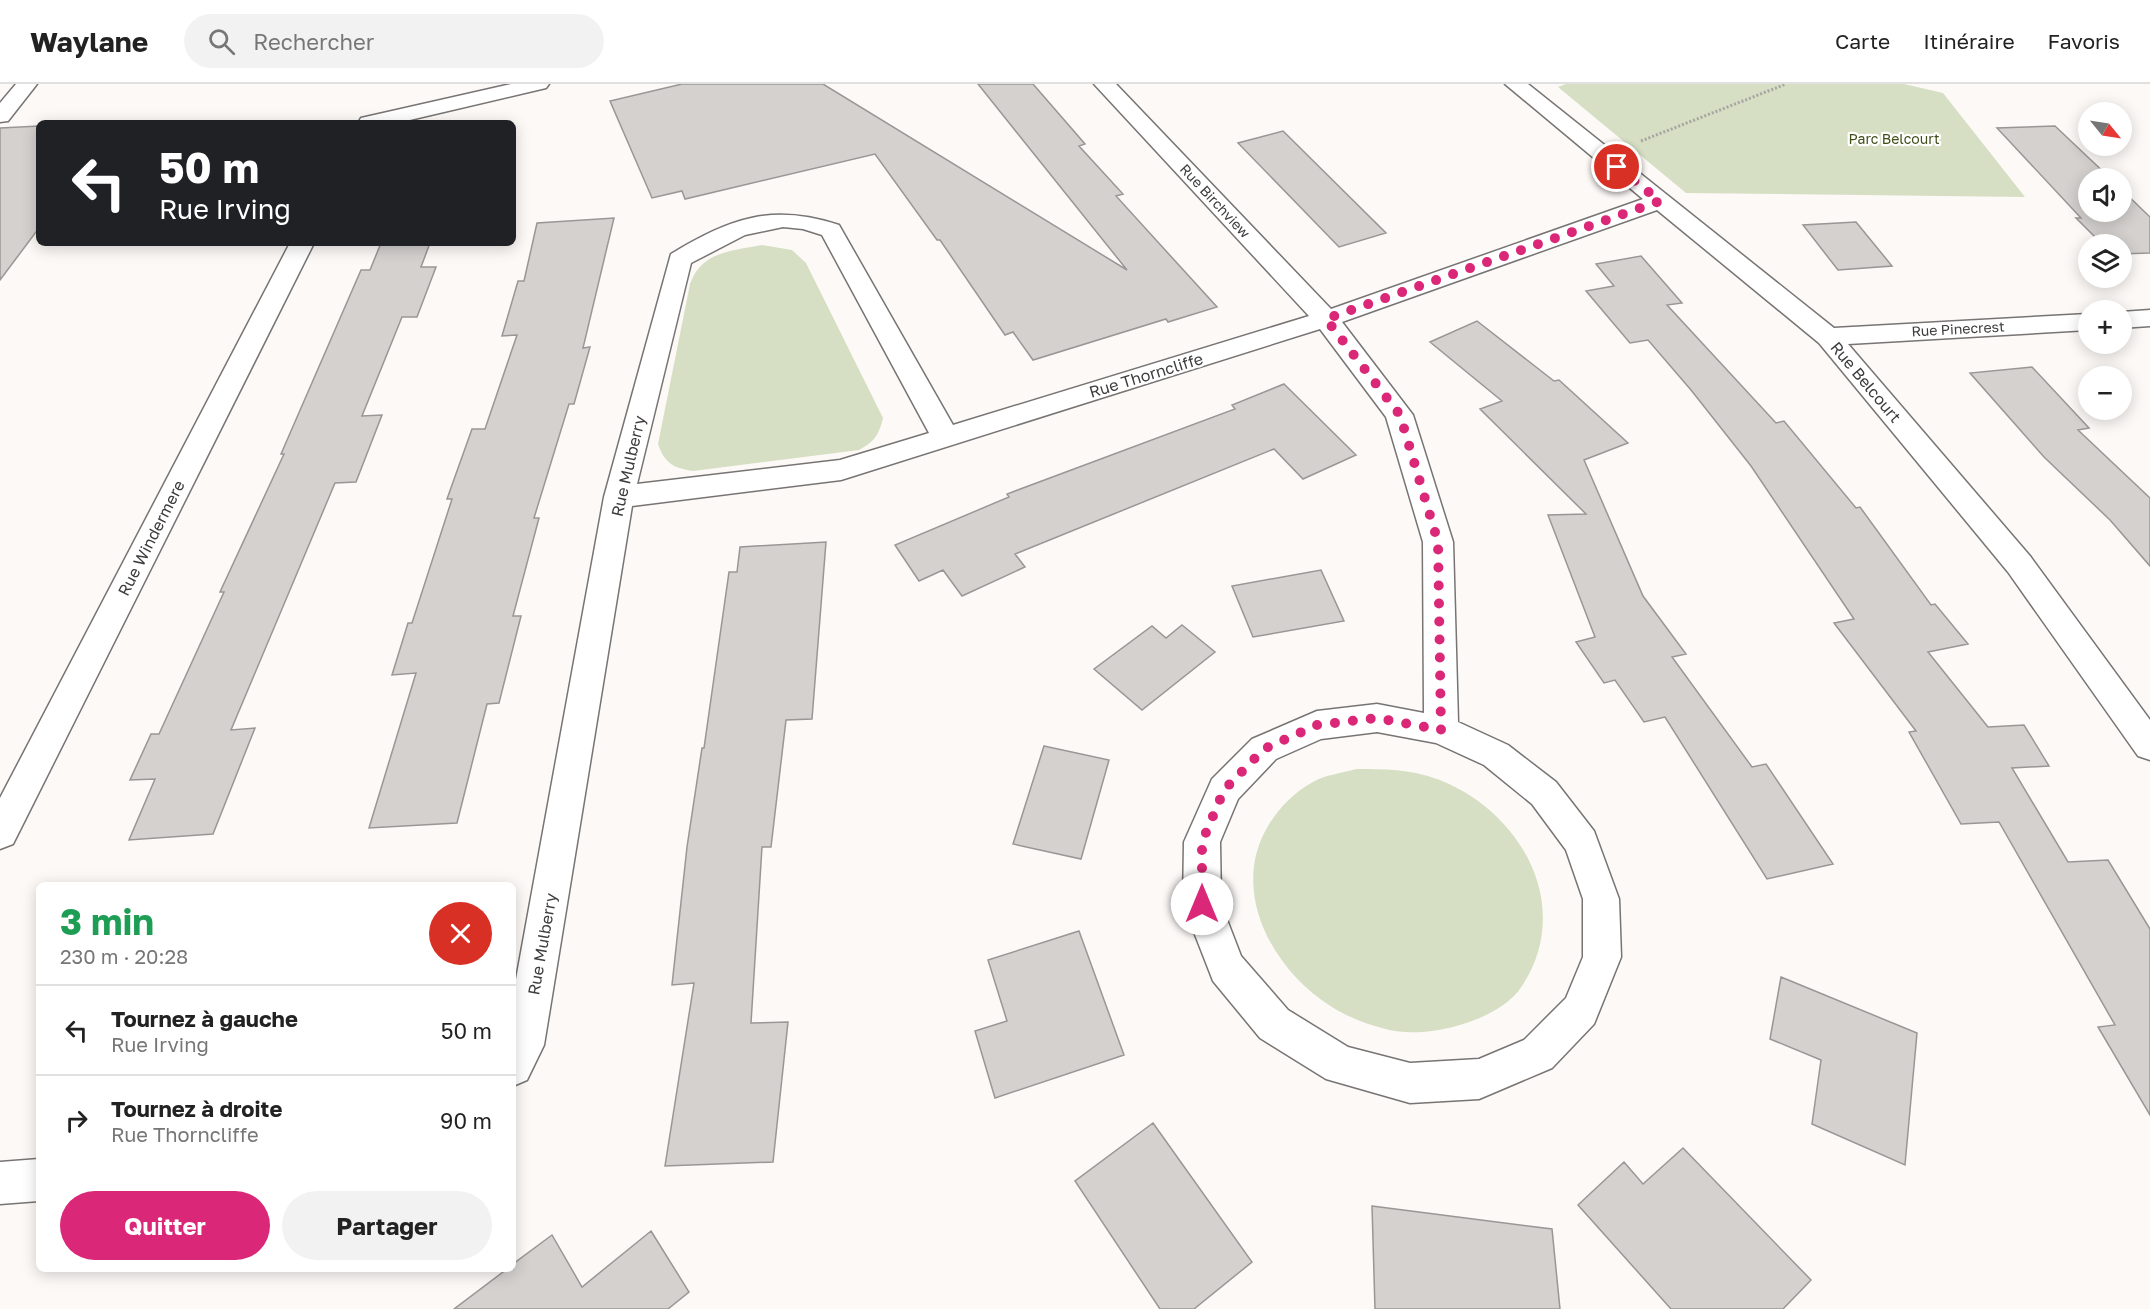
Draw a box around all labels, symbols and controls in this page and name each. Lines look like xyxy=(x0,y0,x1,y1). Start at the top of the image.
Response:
search box xyxy=(184,14,604,68)
text: Waylane xyxy=(30,25,148,58)
icon: search xyxy=(205,25,238,58)
text: Rechercher xyxy=(253,28,374,55)
text: Carte xyxy=(1835,28,1890,54)
text: Itinéraire xyxy=(1923,28,2015,54)
text: Favoris xyxy=(2048,28,2120,54)
north arrow xyxy=(2078,102,2132,156)
map controls xyxy=(2078,102,2132,420)
park label: Parc Belcourt xyxy=(1848,130,1940,147)
pin xyxy=(1591,141,1642,192)
text: 50 m xyxy=(159,142,259,192)
icon: left xyxy=(60,144,138,222)
icon: arrive xyxy=(1600,150,1633,183)
street label: Rue Birchview xyxy=(1177,160,1254,241)
button: sound xyxy=(2078,168,2132,222)
text: Rue Irving xyxy=(159,193,291,225)
button: layers xyxy=(2078,234,2132,288)
button: + xyxy=(2078,300,2132,354)
street label: Rue Pinecrest xyxy=(1911,318,2005,339)
street label: Rue Belcourt xyxy=(1826,337,1906,427)
street label: Rue Thorncliffe xyxy=(1087,348,1205,402)
button: − xyxy=(2078,366,2132,420)
street label: Rue Mulberry xyxy=(607,413,649,518)
street label: Rue Windermere xyxy=(113,477,189,599)
position arrow xyxy=(1170,872,1234,936)
street label: Rue Mulberry xyxy=(523,891,561,997)
text: 3 min xyxy=(60,900,154,943)
button: close xyxy=(429,902,492,965)
text: 230 m · 20:28 xyxy=(60,944,188,968)
text: Tournez à gauche xyxy=(111,1005,298,1032)
icon: left xyxy=(60,1014,93,1047)
text: 50 m xyxy=(441,1017,492,1044)
text: Rue Irving xyxy=(111,1032,209,1056)
text: Tournez à droite xyxy=(111,1095,282,1122)
icon: right xyxy=(60,1104,93,1137)
text: 90 m xyxy=(440,1107,492,1134)
text: Rue Thorncliffe xyxy=(111,1122,259,1146)
button: Quitter xyxy=(60,1191,270,1260)
button: Partager xyxy=(282,1191,492,1260)

